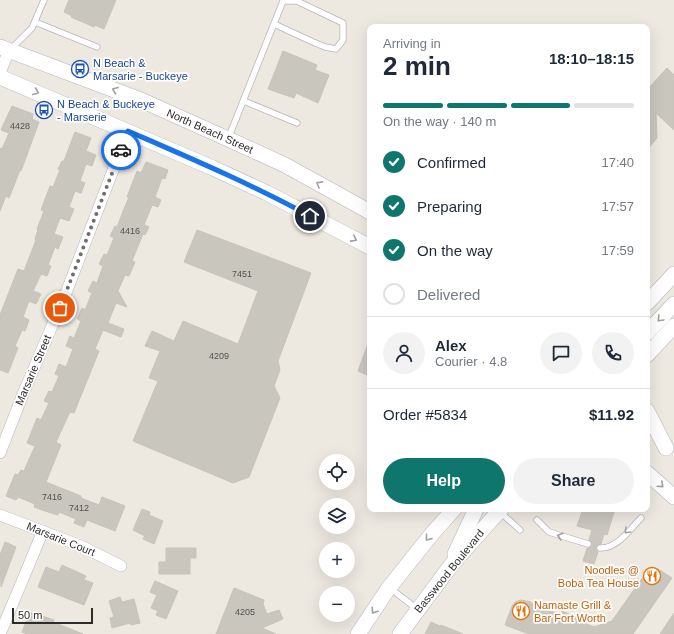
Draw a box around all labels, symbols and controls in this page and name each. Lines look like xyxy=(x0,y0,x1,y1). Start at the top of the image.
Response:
text: Arriving in xyxy=(383,36,441,51)
text: 18:10–18:15 xyxy=(549,50,634,67)
text: 2 min xyxy=(383,51,451,81)
place label: N Beach & Marsarie - Buckeye xyxy=(93,57,188,82)
bus stop icon: N Beach & Marsarie - Buckeye xyxy=(70,59,90,79)
one-way arrow xyxy=(111,87,118,95)
one-way arrow xyxy=(32,88,39,96)
place label: N Beach & Buckeye - Marserie xyxy=(57,98,155,123)
bus stop icon: N Beach & Buckeye - Marserie xyxy=(34,100,54,120)
street label: North Beach Street xyxy=(165,106,255,156)
text: On the way · 140 m xyxy=(383,114,496,129)
house number: 4428 xyxy=(10,121,30,131)
courier xyxy=(101,130,141,170)
icon: car xyxy=(110,139,132,161)
icon: check xyxy=(383,151,405,173)
text: Confirmed xyxy=(417,154,486,171)
text: 17:40 xyxy=(601,155,634,170)
one-way arrow xyxy=(316,181,323,188)
icon: check xyxy=(383,195,405,217)
text: Preparing xyxy=(417,198,482,215)
pin xyxy=(293,199,327,233)
text: 17:57 xyxy=(601,199,634,214)
icon: home xyxy=(299,205,321,227)
house number: 4416 xyxy=(120,226,140,236)
one-way arrow xyxy=(350,234,357,241)
icon: check xyxy=(383,239,405,261)
text: On the way xyxy=(417,242,493,259)
text: 17:59 xyxy=(601,243,634,258)
house number: 7451 xyxy=(232,269,252,279)
text: Delivered xyxy=(417,286,480,303)
pin xyxy=(43,291,77,325)
icon: bag xyxy=(49,297,71,319)
one-way arrow xyxy=(658,314,665,322)
button: person xyxy=(383,332,425,374)
button: chat xyxy=(540,332,582,374)
button: phone xyxy=(592,332,634,374)
street label: Marsarie Street xyxy=(13,333,53,407)
text: Alex xyxy=(435,337,467,354)
house number: 4209 xyxy=(209,351,229,361)
text: Courier · 4.8 xyxy=(435,354,507,369)
text: Order #5834 xyxy=(383,406,467,423)
text: $11.92 xyxy=(589,406,634,423)
map controls xyxy=(319,454,355,622)
button: locate xyxy=(319,454,355,490)
button: Help xyxy=(383,458,505,504)
button: Share xyxy=(513,458,634,504)
one-way arrow xyxy=(656,480,663,487)
house number: 7416 xyxy=(42,492,62,502)
button: layers xyxy=(319,498,355,534)
house number: 7412 xyxy=(69,503,89,513)
street label: Marsarie Court xyxy=(25,520,97,558)
one-way arrow xyxy=(625,526,632,534)
street label: Basswood Boulevard xyxy=(412,527,486,615)
one-way arrow xyxy=(557,532,564,540)
one-way arrow xyxy=(426,534,433,541)
button: + xyxy=(319,542,355,578)
place label: Noodles @ Boba Tea House xyxy=(558,564,639,589)
restaurant icon: Noodles @ Boba Tea House xyxy=(642,566,662,586)
button: − xyxy=(319,586,355,622)
place label: Namaste Grill & Bar Fort Worth xyxy=(534,599,612,624)
restaurant icon: Namaste Grill & Bar Fort Worth xyxy=(511,601,531,621)
scale bar xyxy=(12,606,93,625)
one-way arrow xyxy=(372,606,379,613)
house number: 4205 xyxy=(235,607,255,617)
text: 50 m xyxy=(18,609,42,621)

